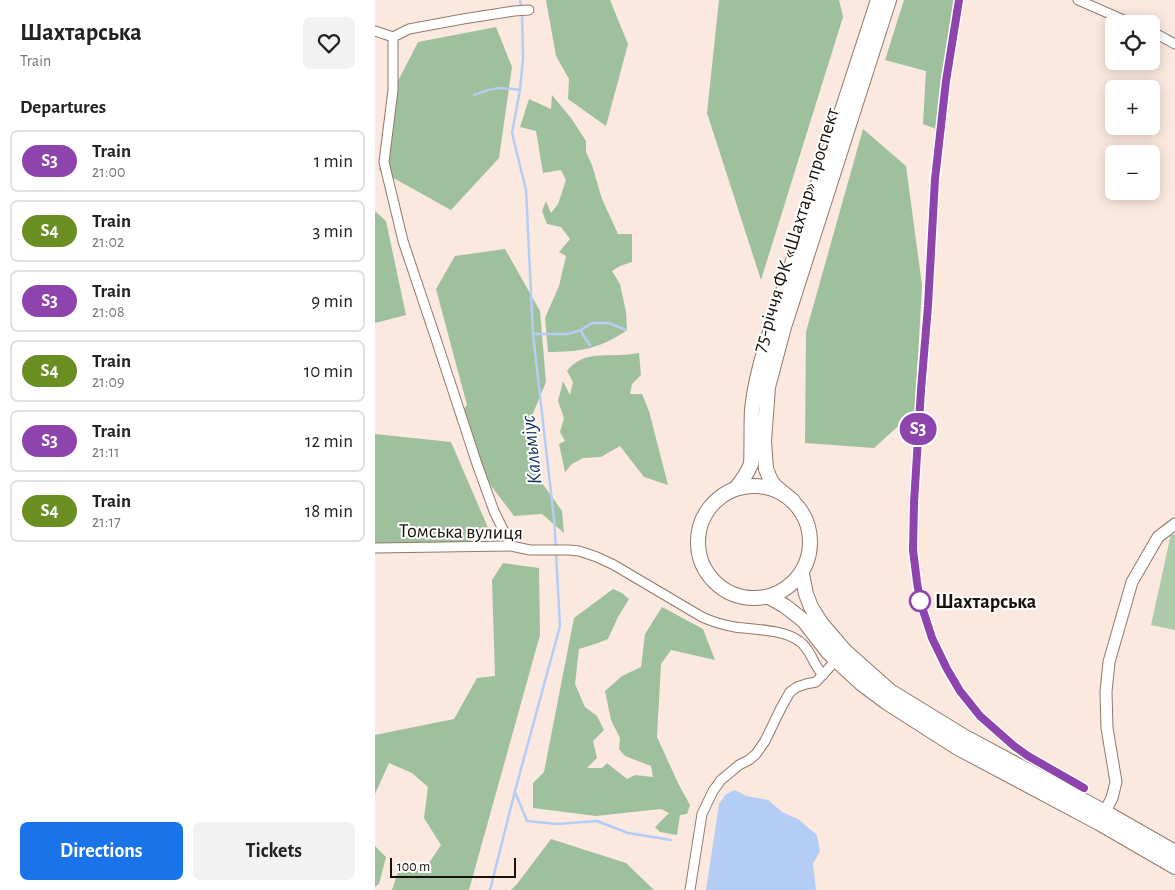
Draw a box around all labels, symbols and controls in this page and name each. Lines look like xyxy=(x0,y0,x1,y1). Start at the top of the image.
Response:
map controls xyxy=(1105,15,1160,200)
button: locate xyxy=(1105,15,1160,70)
button: heart xyxy=(303,17,355,69)
text: Шахтарська xyxy=(20,21,142,45)
text: Train xyxy=(20,53,51,69)
button: + xyxy=(1105,80,1160,135)
text: Departures xyxy=(20,98,106,117)
street label: 75-річчя ФК «Шахтар» проспект xyxy=(749,105,843,355)
text: Train xyxy=(92,142,131,161)
button: − xyxy=(1105,145,1160,200)
text: S3 xyxy=(41,152,58,170)
text: 1 min xyxy=(314,152,353,171)
text: 21:00 xyxy=(92,164,125,180)
text: Train xyxy=(92,212,131,231)
text: S4 xyxy=(40,222,59,240)
text: 3 min xyxy=(312,222,353,241)
text: 21:02 xyxy=(92,234,124,250)
text: Train xyxy=(92,282,131,301)
text: S3 xyxy=(41,292,58,310)
text: 9 min xyxy=(311,292,353,311)
text: 21:08 xyxy=(92,304,124,320)
text: Train xyxy=(92,352,131,371)
text: S4 xyxy=(40,362,59,380)
text: 10 min xyxy=(304,362,353,381)
text: 21:09 xyxy=(92,374,124,390)
line badge: S3 xyxy=(895,413,941,445)
water label: Кальміус xyxy=(517,414,546,485)
text: S3 xyxy=(910,420,926,438)
text: Train xyxy=(92,422,131,441)
text: S3 xyxy=(41,432,58,450)
text: 12 min xyxy=(305,432,353,451)
text: 21:11 xyxy=(92,444,119,460)
text: Train xyxy=(92,492,131,511)
text: S4 xyxy=(40,502,59,520)
text: 18 min xyxy=(305,502,353,521)
text: 21:17 xyxy=(92,514,121,530)
street label: Томська вулиця xyxy=(399,521,523,543)
marker: Шахтарська xyxy=(909,590,931,612)
place label: Шахтарська xyxy=(935,592,1037,612)
button: Directions xyxy=(20,822,183,880)
button: Tickets xyxy=(193,822,355,880)
scale bar xyxy=(390,855,516,878)
text: 100 m xyxy=(397,860,430,874)

